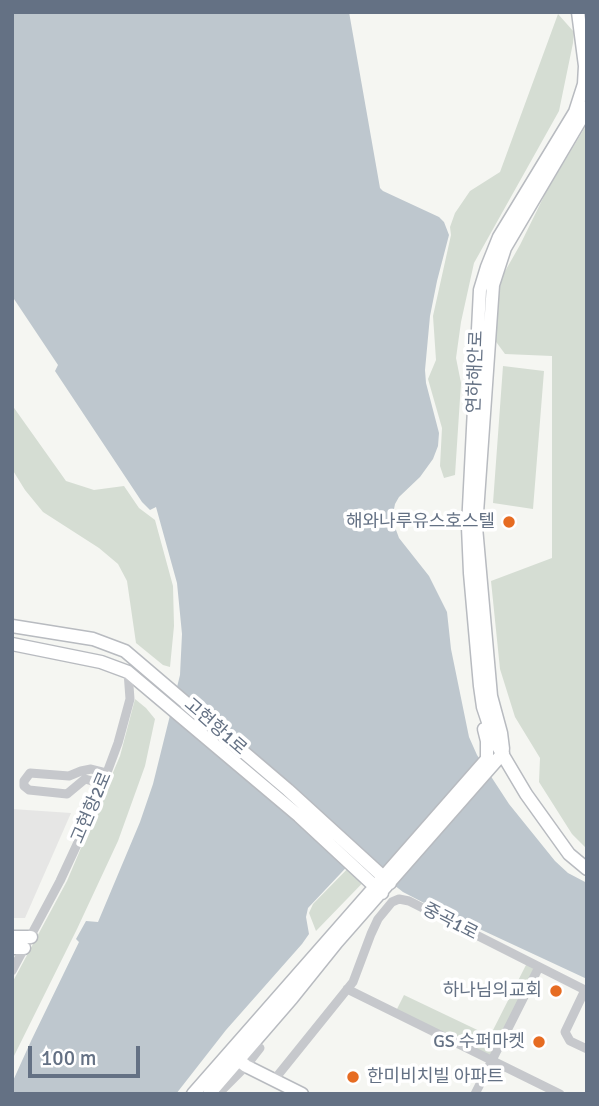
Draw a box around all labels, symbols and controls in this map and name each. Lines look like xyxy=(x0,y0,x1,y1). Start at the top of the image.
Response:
street label: 연하해안로 xyxy=(464,330,488,414)
place label: 해와나루유스호스텔 xyxy=(346,511,495,533)
marker: 해와나루유스호스텔 xyxy=(501,514,517,530)
street label: 고현항1로 xyxy=(179,694,251,760)
street label: 고현항2로 xyxy=(67,769,117,847)
street label: 중곡1로 xyxy=(419,899,481,945)
place label: 하나님의교회 xyxy=(443,980,542,1002)
marker: 하나님의교회 xyxy=(548,983,564,999)
place label: GS 수퍼마켓 xyxy=(433,1031,525,1053)
scale bar xyxy=(32,1032,144,1076)
marker: GS 수퍼마켓 xyxy=(531,1034,547,1050)
text: 100 m xyxy=(41,1045,96,1071)
place label: 한미비치빌 아파트 xyxy=(367,1066,503,1088)
marker: 한미비치빌 아파트 xyxy=(345,1069,361,1085)

